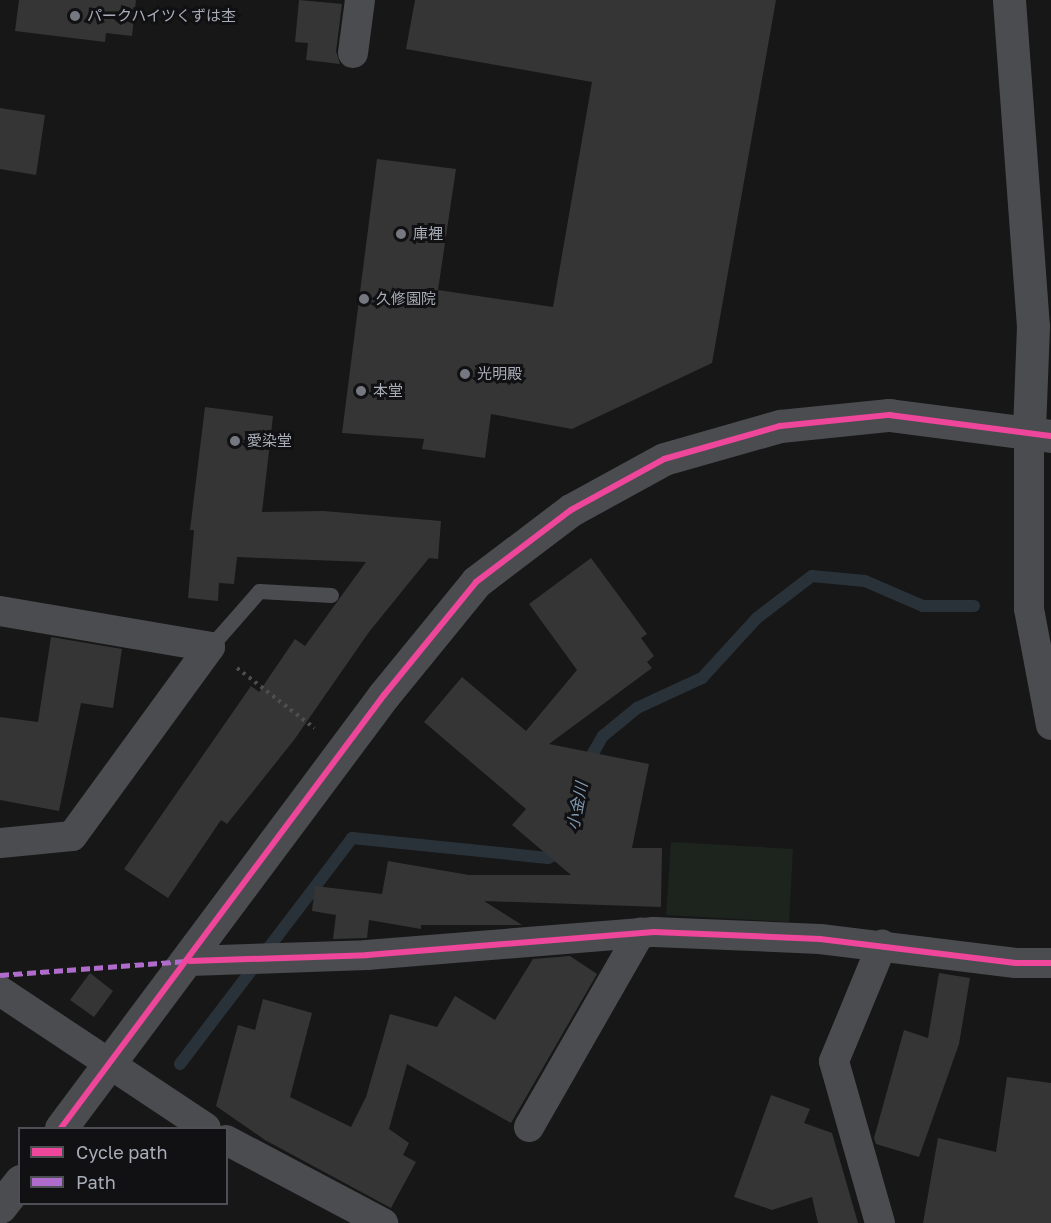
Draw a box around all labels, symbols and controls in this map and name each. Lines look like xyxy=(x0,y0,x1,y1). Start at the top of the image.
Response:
place label: パークハイツくずは杢 xyxy=(87,7,237,25)
marker: パークハイツくずは杢 xyxy=(68,9,82,23)
place label: 庫裡 xyxy=(413,225,443,243)
marker: 庫裡 xyxy=(394,227,408,241)
place label: 久修園院 xyxy=(376,290,436,308)
marker: 久修園院 xyxy=(357,292,371,306)
place label: 光明殿 xyxy=(477,365,522,383)
marker: 光明殿 xyxy=(458,367,472,381)
place label: 本堂 xyxy=(373,382,403,400)
marker: 本堂 xyxy=(354,384,368,398)
place label: 愛染堂 xyxy=(247,432,292,450)
marker: 愛染堂 xyxy=(228,434,242,448)
water label: 小金川 xyxy=(563,781,591,831)
legend xyxy=(18,1127,228,1205)
text: Cycle path xyxy=(76,1141,168,1163)
text: Path xyxy=(76,1171,116,1193)

